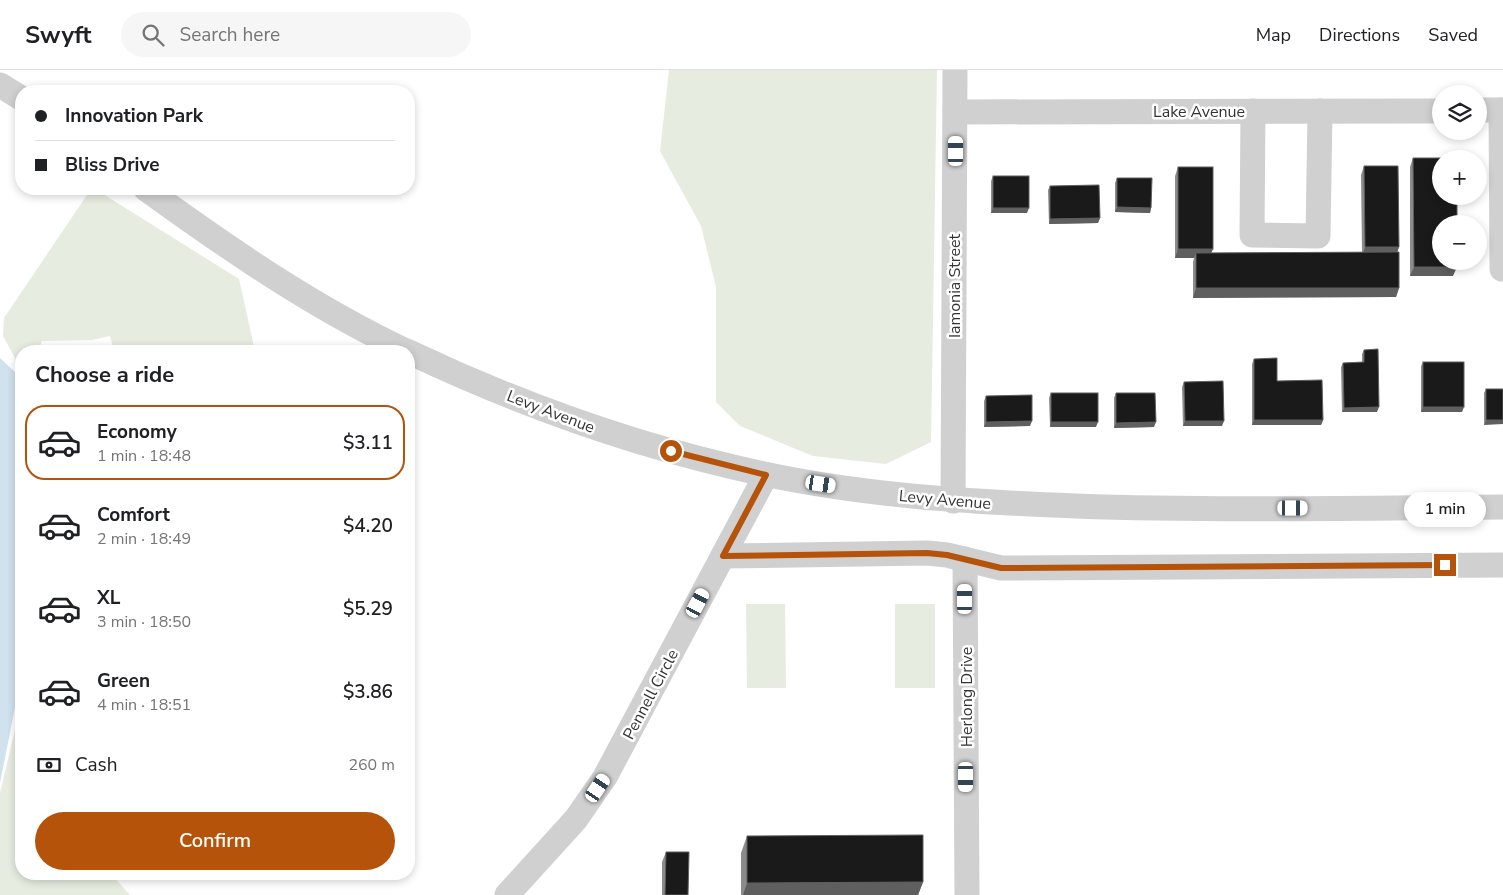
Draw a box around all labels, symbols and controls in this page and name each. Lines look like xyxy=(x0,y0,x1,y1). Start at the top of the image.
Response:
search box xyxy=(121,12,471,57)
text: Swyft xyxy=(25,19,91,51)
icon: search xyxy=(139,21,167,49)
text: Search here xyxy=(179,22,280,48)
text: Map xyxy=(1256,23,1291,47)
text: Directions xyxy=(1319,23,1400,47)
text: Saved xyxy=(1428,23,1478,47)
map controls xyxy=(1432,85,1487,270)
button: layers xyxy=(1432,85,1487,140)
street label: Lake Avenue xyxy=(1153,101,1245,123)
text: Innovation Park xyxy=(65,103,203,129)
car xyxy=(948,136,963,166)
button: + xyxy=(1432,150,1487,205)
text: Bliss Drive xyxy=(65,152,160,178)
button: − xyxy=(1432,215,1487,270)
street label: Iamonia Street xyxy=(944,233,966,338)
text: Choose a ride xyxy=(35,360,174,390)
street label: Levy Avenue xyxy=(504,385,598,439)
text: Economy xyxy=(97,419,177,445)
icon: car xyxy=(37,420,82,465)
text: $3.11 xyxy=(343,430,393,456)
route start xyxy=(660,440,682,462)
text: 1 min · 18:48 xyxy=(97,445,191,467)
car xyxy=(805,474,836,494)
street label: Levy Avenue xyxy=(898,485,992,515)
callout: 1 min xyxy=(1404,492,1486,528)
text: 1 min xyxy=(1425,498,1465,520)
car xyxy=(1278,501,1308,516)
text: Comfort xyxy=(97,502,170,528)
icon: car xyxy=(37,503,82,548)
text: $4.20 xyxy=(343,513,393,539)
text: 2 min · 18:49 xyxy=(97,528,191,550)
route end xyxy=(1434,554,1456,576)
car xyxy=(957,584,972,614)
text: XL xyxy=(97,585,120,611)
icon: car xyxy=(37,586,82,631)
car xyxy=(684,586,711,620)
text: $5.29 xyxy=(343,596,393,622)
text: 3 min · 18:50 xyxy=(97,611,191,633)
street label: Pennell Circle xyxy=(618,645,684,743)
street label: Herlong Drive xyxy=(956,647,978,747)
text: Green xyxy=(97,668,150,694)
icon: car xyxy=(37,669,82,714)
text: $3.86 xyxy=(343,679,393,705)
text: 4 min · 18:51 xyxy=(97,694,191,716)
icon: cash xyxy=(35,751,63,779)
text: Cash xyxy=(75,752,117,778)
text: 260 m xyxy=(348,754,395,776)
car xyxy=(958,762,973,792)
car xyxy=(583,771,612,805)
button: Confirm xyxy=(35,812,395,870)

